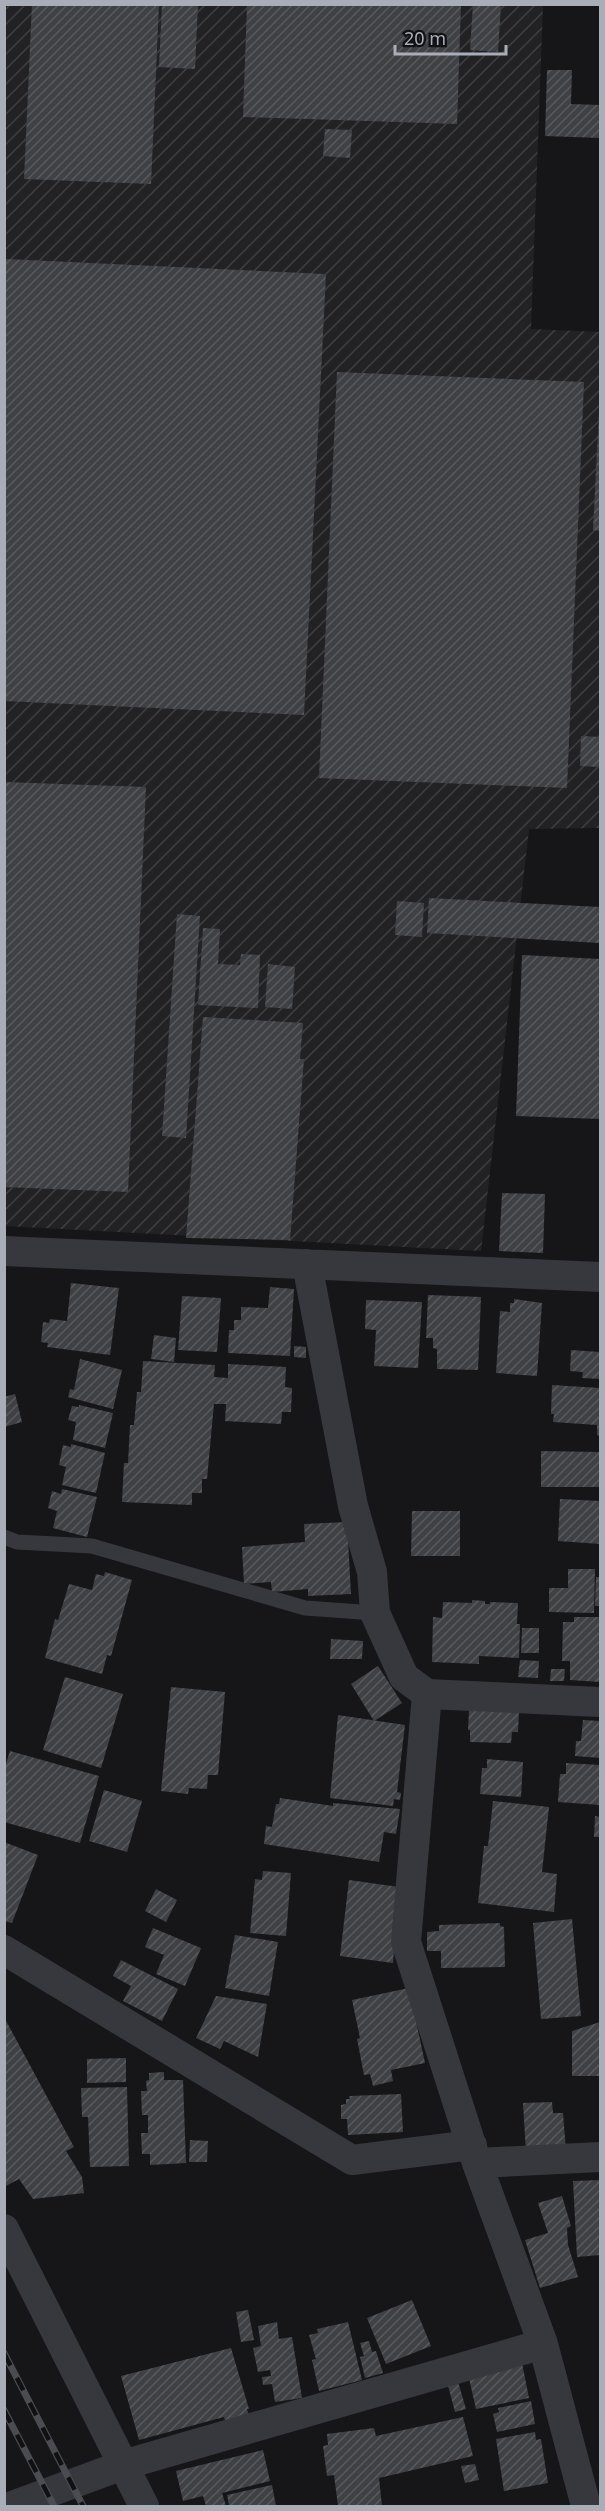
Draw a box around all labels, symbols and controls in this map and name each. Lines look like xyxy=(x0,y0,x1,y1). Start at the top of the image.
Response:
scale bar xyxy=(395,18,506,56)
text: 20 m xyxy=(404,26,446,50)

